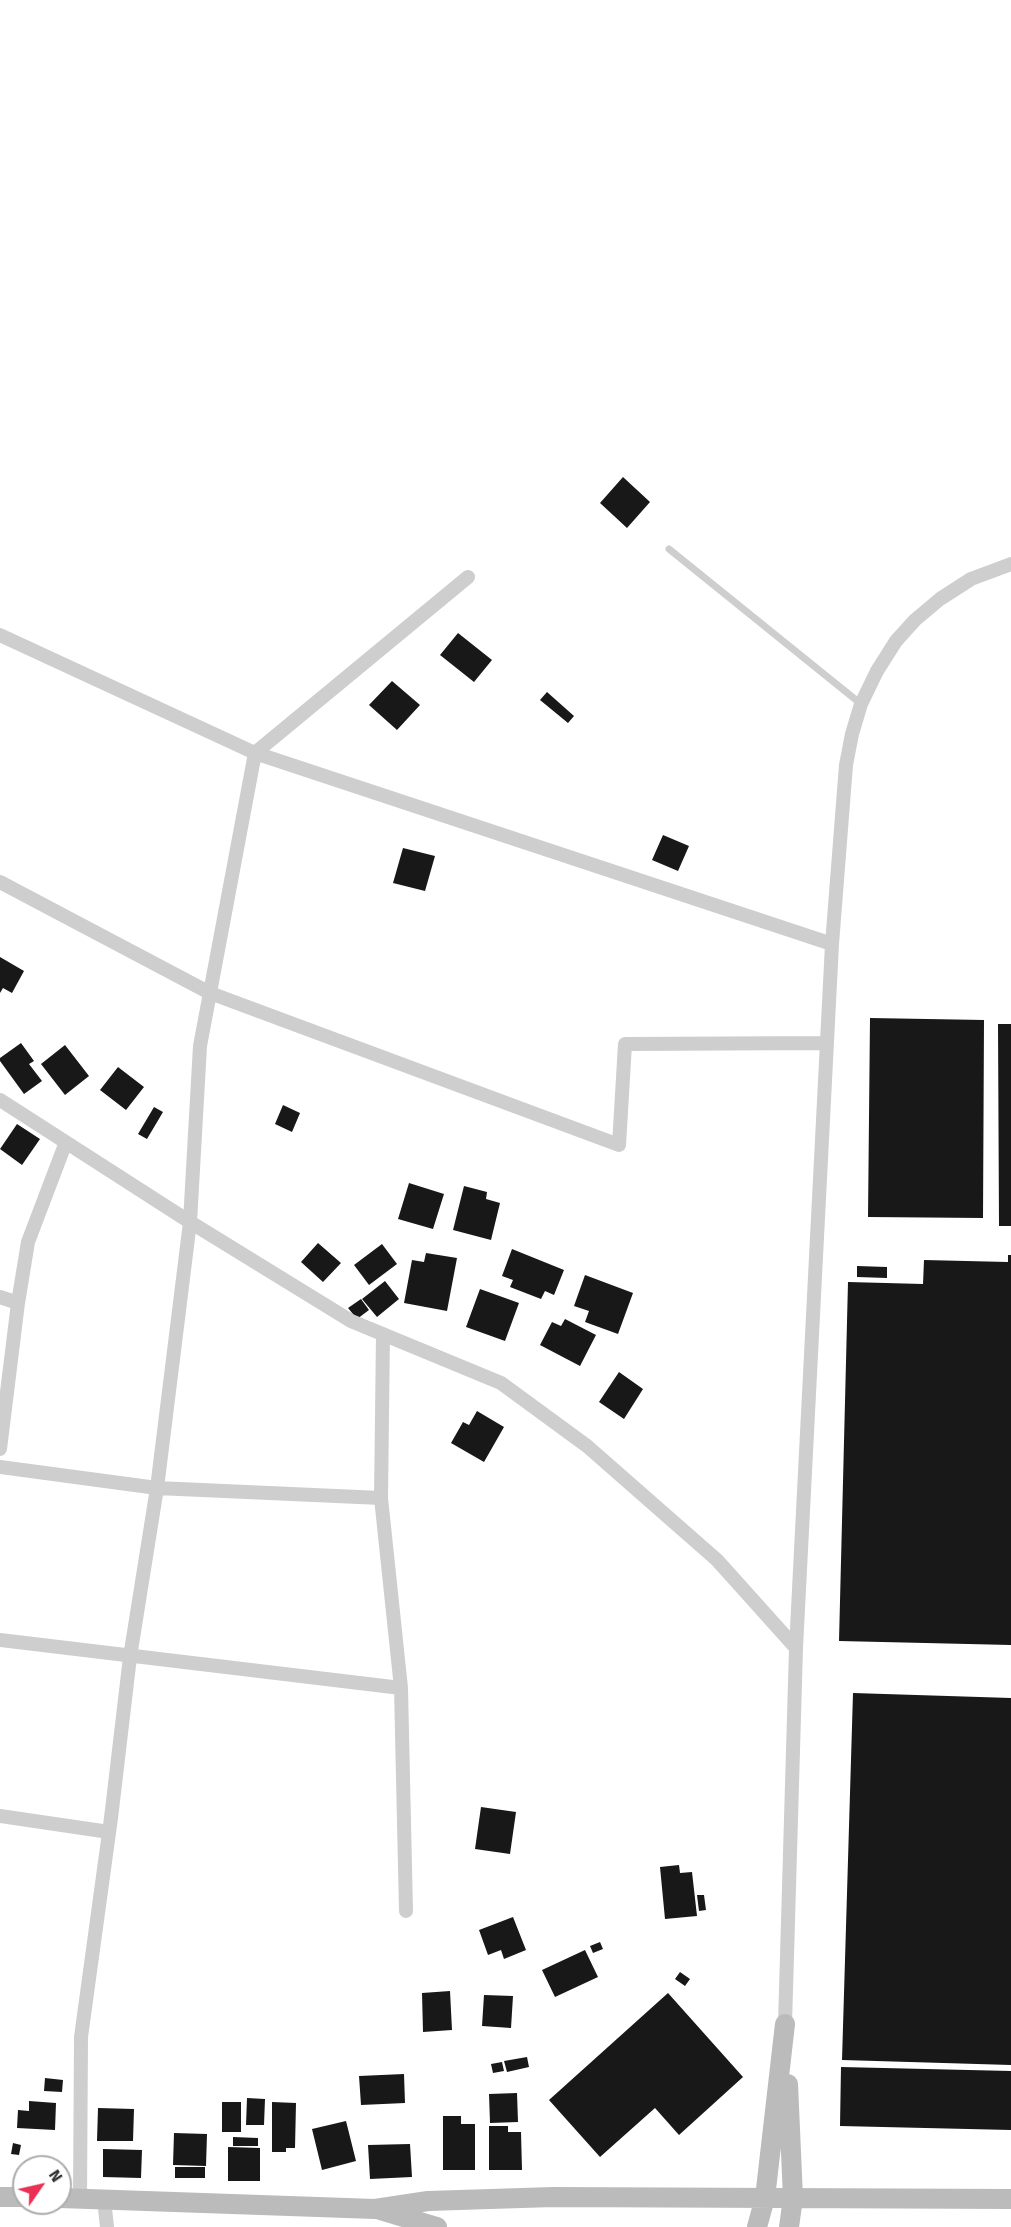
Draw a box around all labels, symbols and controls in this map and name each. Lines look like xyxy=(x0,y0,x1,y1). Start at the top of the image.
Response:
north arrow xyxy=(12,2155,72,2215)
text: N xyxy=(45,2166,67,2185)

